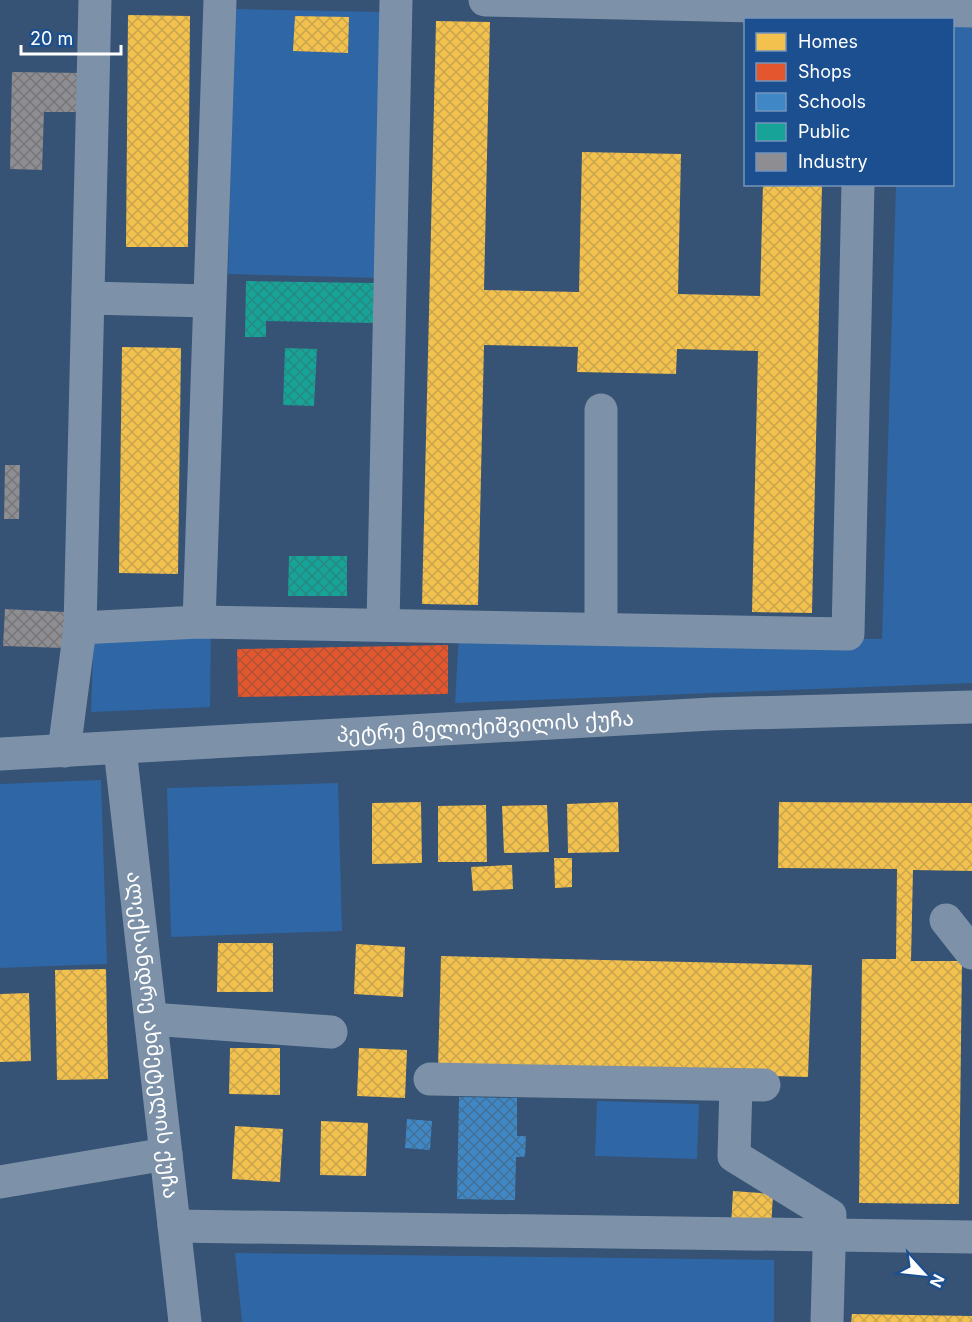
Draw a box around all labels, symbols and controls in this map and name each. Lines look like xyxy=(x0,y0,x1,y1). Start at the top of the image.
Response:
scale bar xyxy=(21,18,122,56)
legend xyxy=(744,18,954,186)
text: 20 m xyxy=(30,28,73,49)
text: Homes xyxy=(798,31,858,52)
text: Shops xyxy=(798,61,852,82)
text: Schools xyxy=(798,91,866,112)
text: Public xyxy=(798,121,850,142)
text: Industry xyxy=(798,151,868,172)
street label: პეტრე მელიქიშვილის ქუჩა xyxy=(336,705,635,747)
street label: ალექსანდრე ახმეტელის ქუჩა xyxy=(122,870,184,1200)
north arrow xyxy=(894,1244,954,1304)
text: N xyxy=(926,1271,949,1291)

